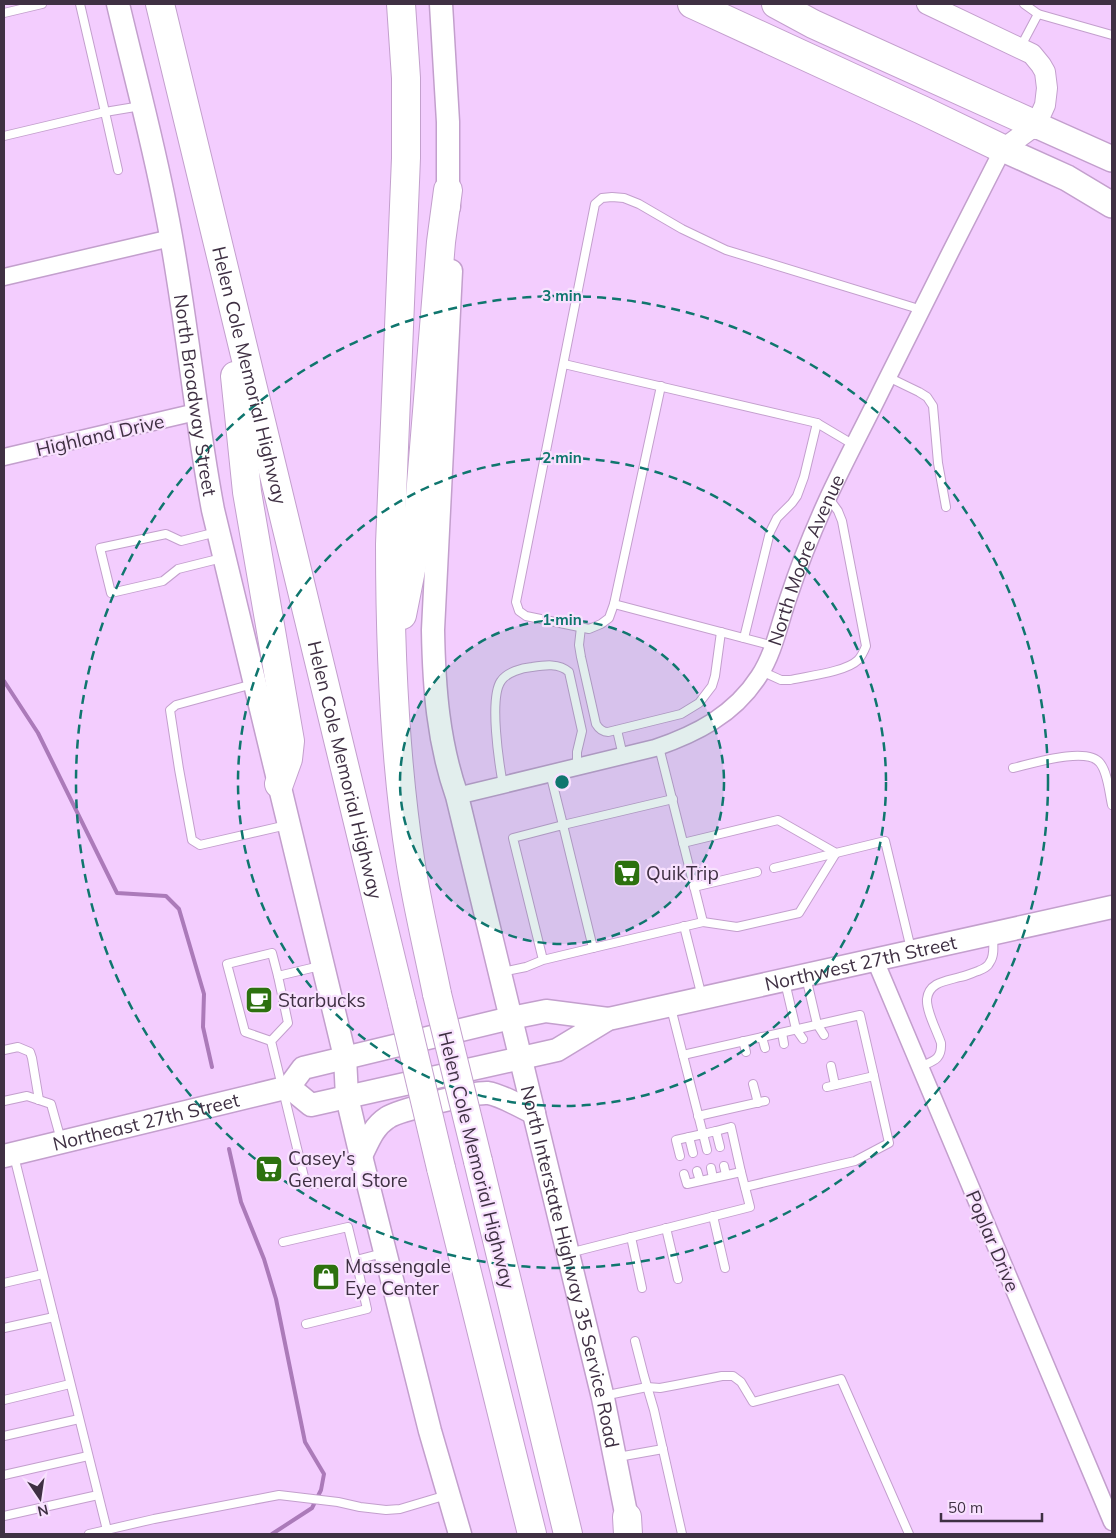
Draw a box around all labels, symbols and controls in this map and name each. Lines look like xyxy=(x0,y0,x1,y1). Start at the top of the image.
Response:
street label: Helen Cole Memorial Highway xyxy=(207,244,293,507)
text: 3 min xyxy=(542,286,582,305)
street label: North Broadway Street xyxy=(169,292,222,498)
street label: Highland Drive xyxy=(33,409,167,461)
text: 2 min xyxy=(542,448,582,467)
street label: North Moore Avenue xyxy=(762,470,849,649)
text: 1 min xyxy=(542,610,582,629)
street label: Helen Cole Memorial Highway xyxy=(303,638,388,901)
centre of rings xyxy=(553,773,571,791)
supermarket icon: QuikTrip xyxy=(612,858,642,888)
place label: QuikTrip xyxy=(646,861,719,885)
street label: Northwest 27th Street xyxy=(762,930,959,996)
cafe icon: Starbucks xyxy=(244,985,274,1015)
place label: Starbucks xyxy=(278,988,366,1012)
street label: Helen Cole Memorial Highway xyxy=(433,1029,521,1291)
street label: North Interstate Highway 35 Service Road xyxy=(516,1083,625,1450)
street label: Northeast 27th Street xyxy=(50,1087,242,1156)
place label: Casey's General Store xyxy=(288,1146,408,1192)
supermarket icon: Casey's General Store xyxy=(254,1154,284,1184)
street label: Poplar Drive xyxy=(961,1187,1025,1295)
place label: Massengale Eye Center xyxy=(345,1254,451,1300)
shop icon: Massengale Eye Center xyxy=(311,1262,341,1292)
north arrow xyxy=(15,1473,65,1523)
scale bar xyxy=(941,1490,1042,1522)
text: 50 m xyxy=(948,1498,983,1517)
text: N xyxy=(36,1501,50,1521)

